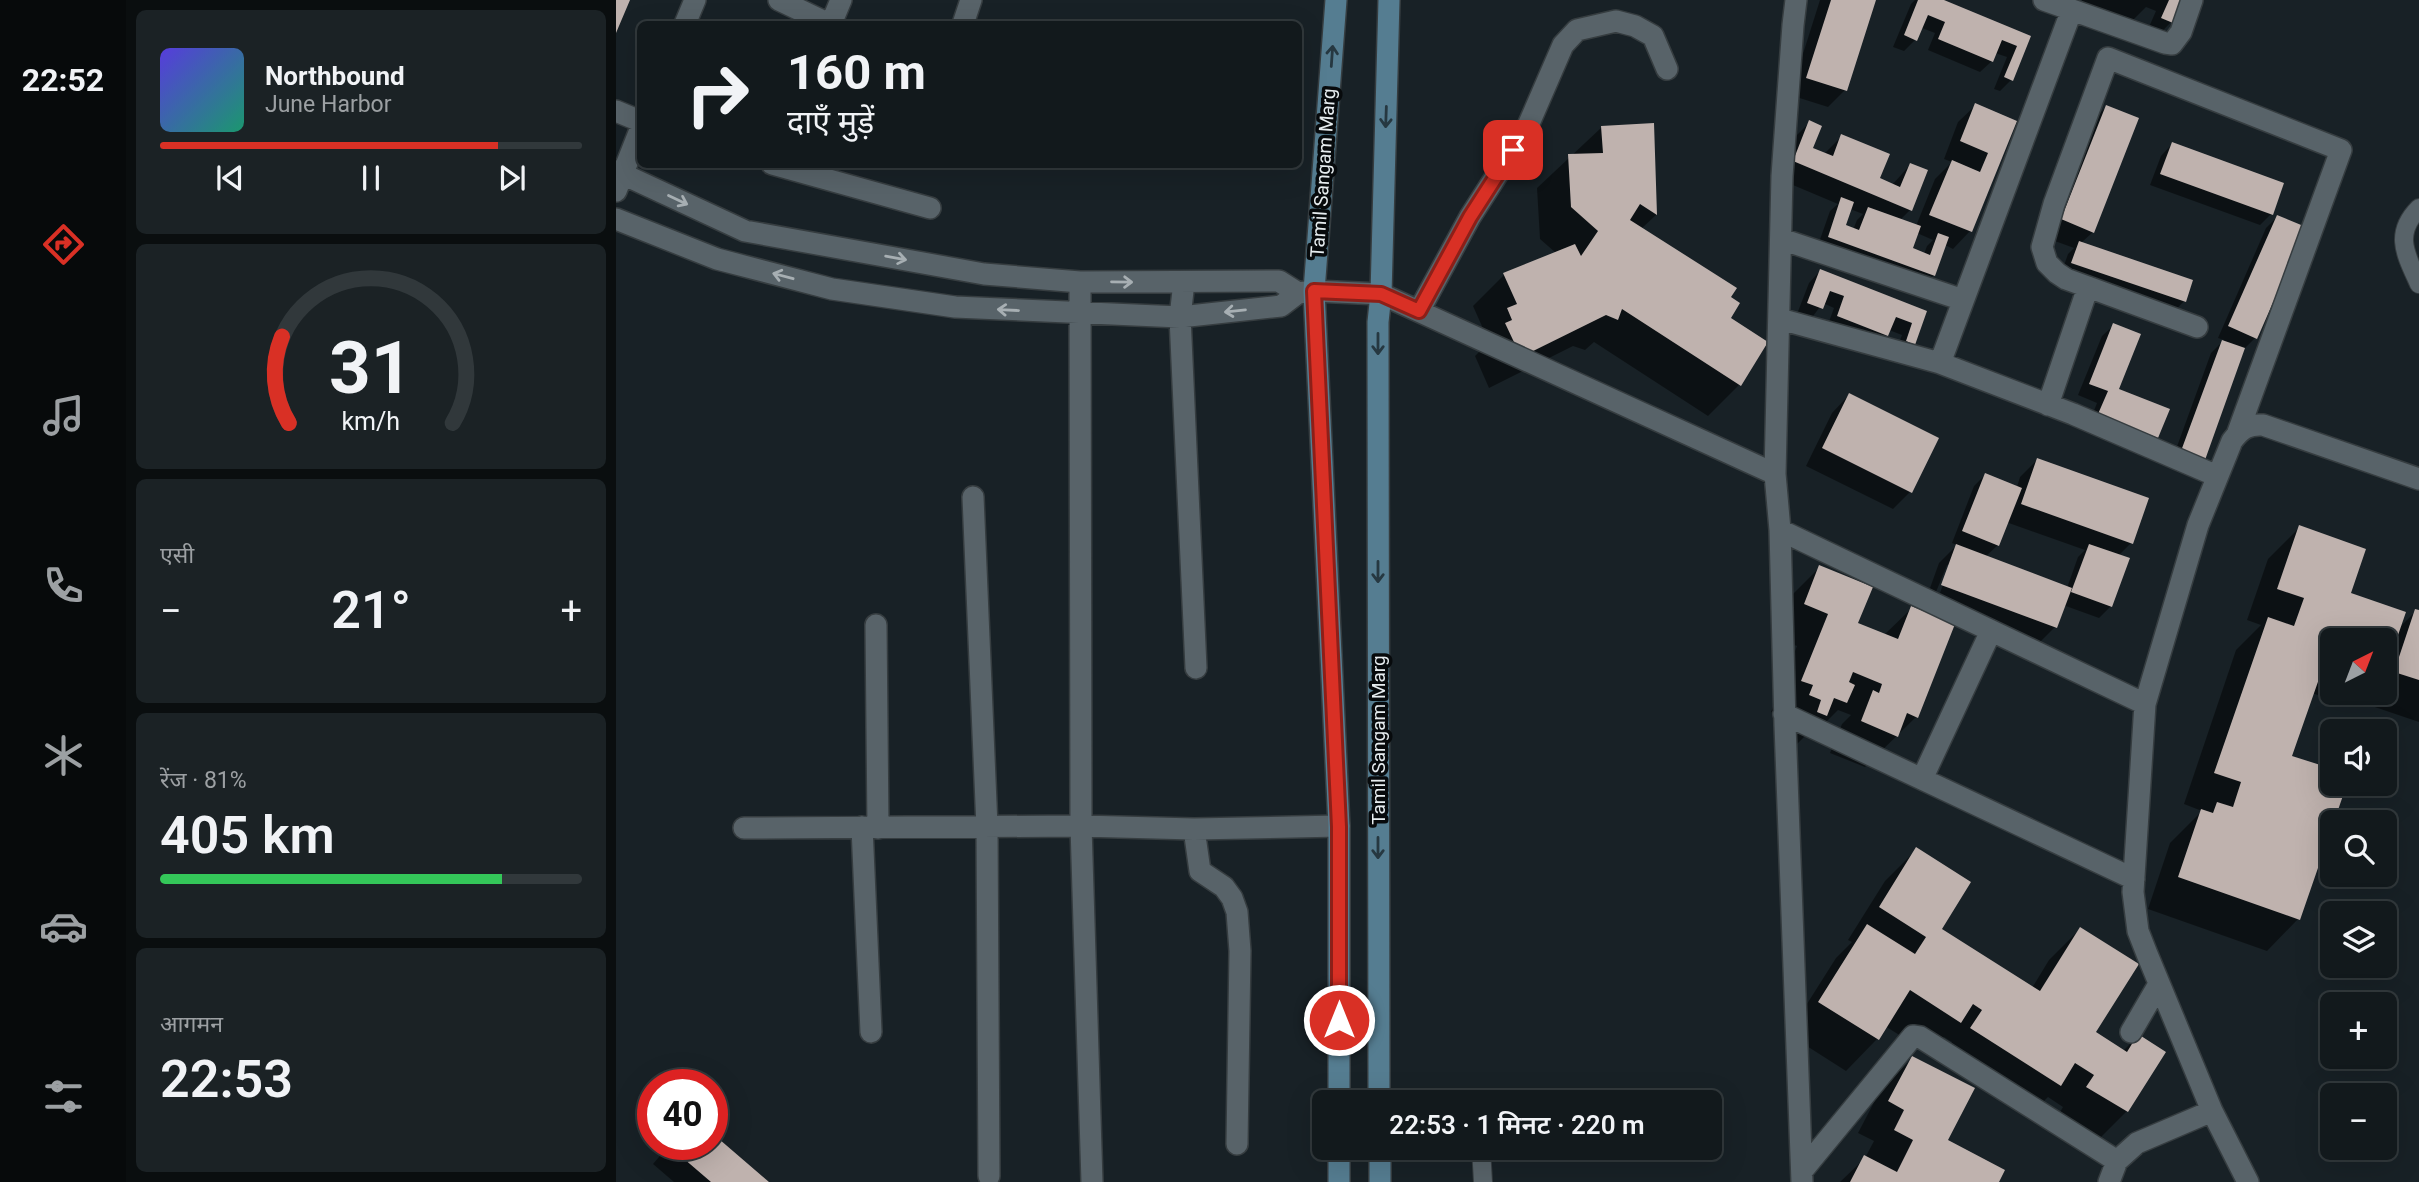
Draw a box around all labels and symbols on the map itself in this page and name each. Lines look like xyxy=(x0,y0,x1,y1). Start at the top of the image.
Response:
one-way arrow xyxy=(1326,45,1339,67)
street label: Tamil Sangam Marg xyxy=(1306,88,1340,258)
one-way arrow xyxy=(1379,105,1393,128)
pin xyxy=(1483,120,1543,180)
one-way arrow xyxy=(667,193,688,207)
one-way arrow xyxy=(884,252,907,265)
one-way arrow xyxy=(772,269,795,282)
one-way arrow xyxy=(1110,275,1133,289)
one-way arrow xyxy=(996,303,1019,316)
one-way arrow xyxy=(1224,305,1247,318)
one-way arrow xyxy=(1371,333,1385,356)
one-way arrow xyxy=(1371,560,1385,583)
north arrow xyxy=(2320,628,2398,705)
street label: Tamil Sangam Marg xyxy=(1367,655,1390,825)
one-way arrow xyxy=(1371,837,1385,860)
position arrow xyxy=(1302,983,1376,1057)
speed limit sign: 40 xyxy=(637,1069,728,1160)

